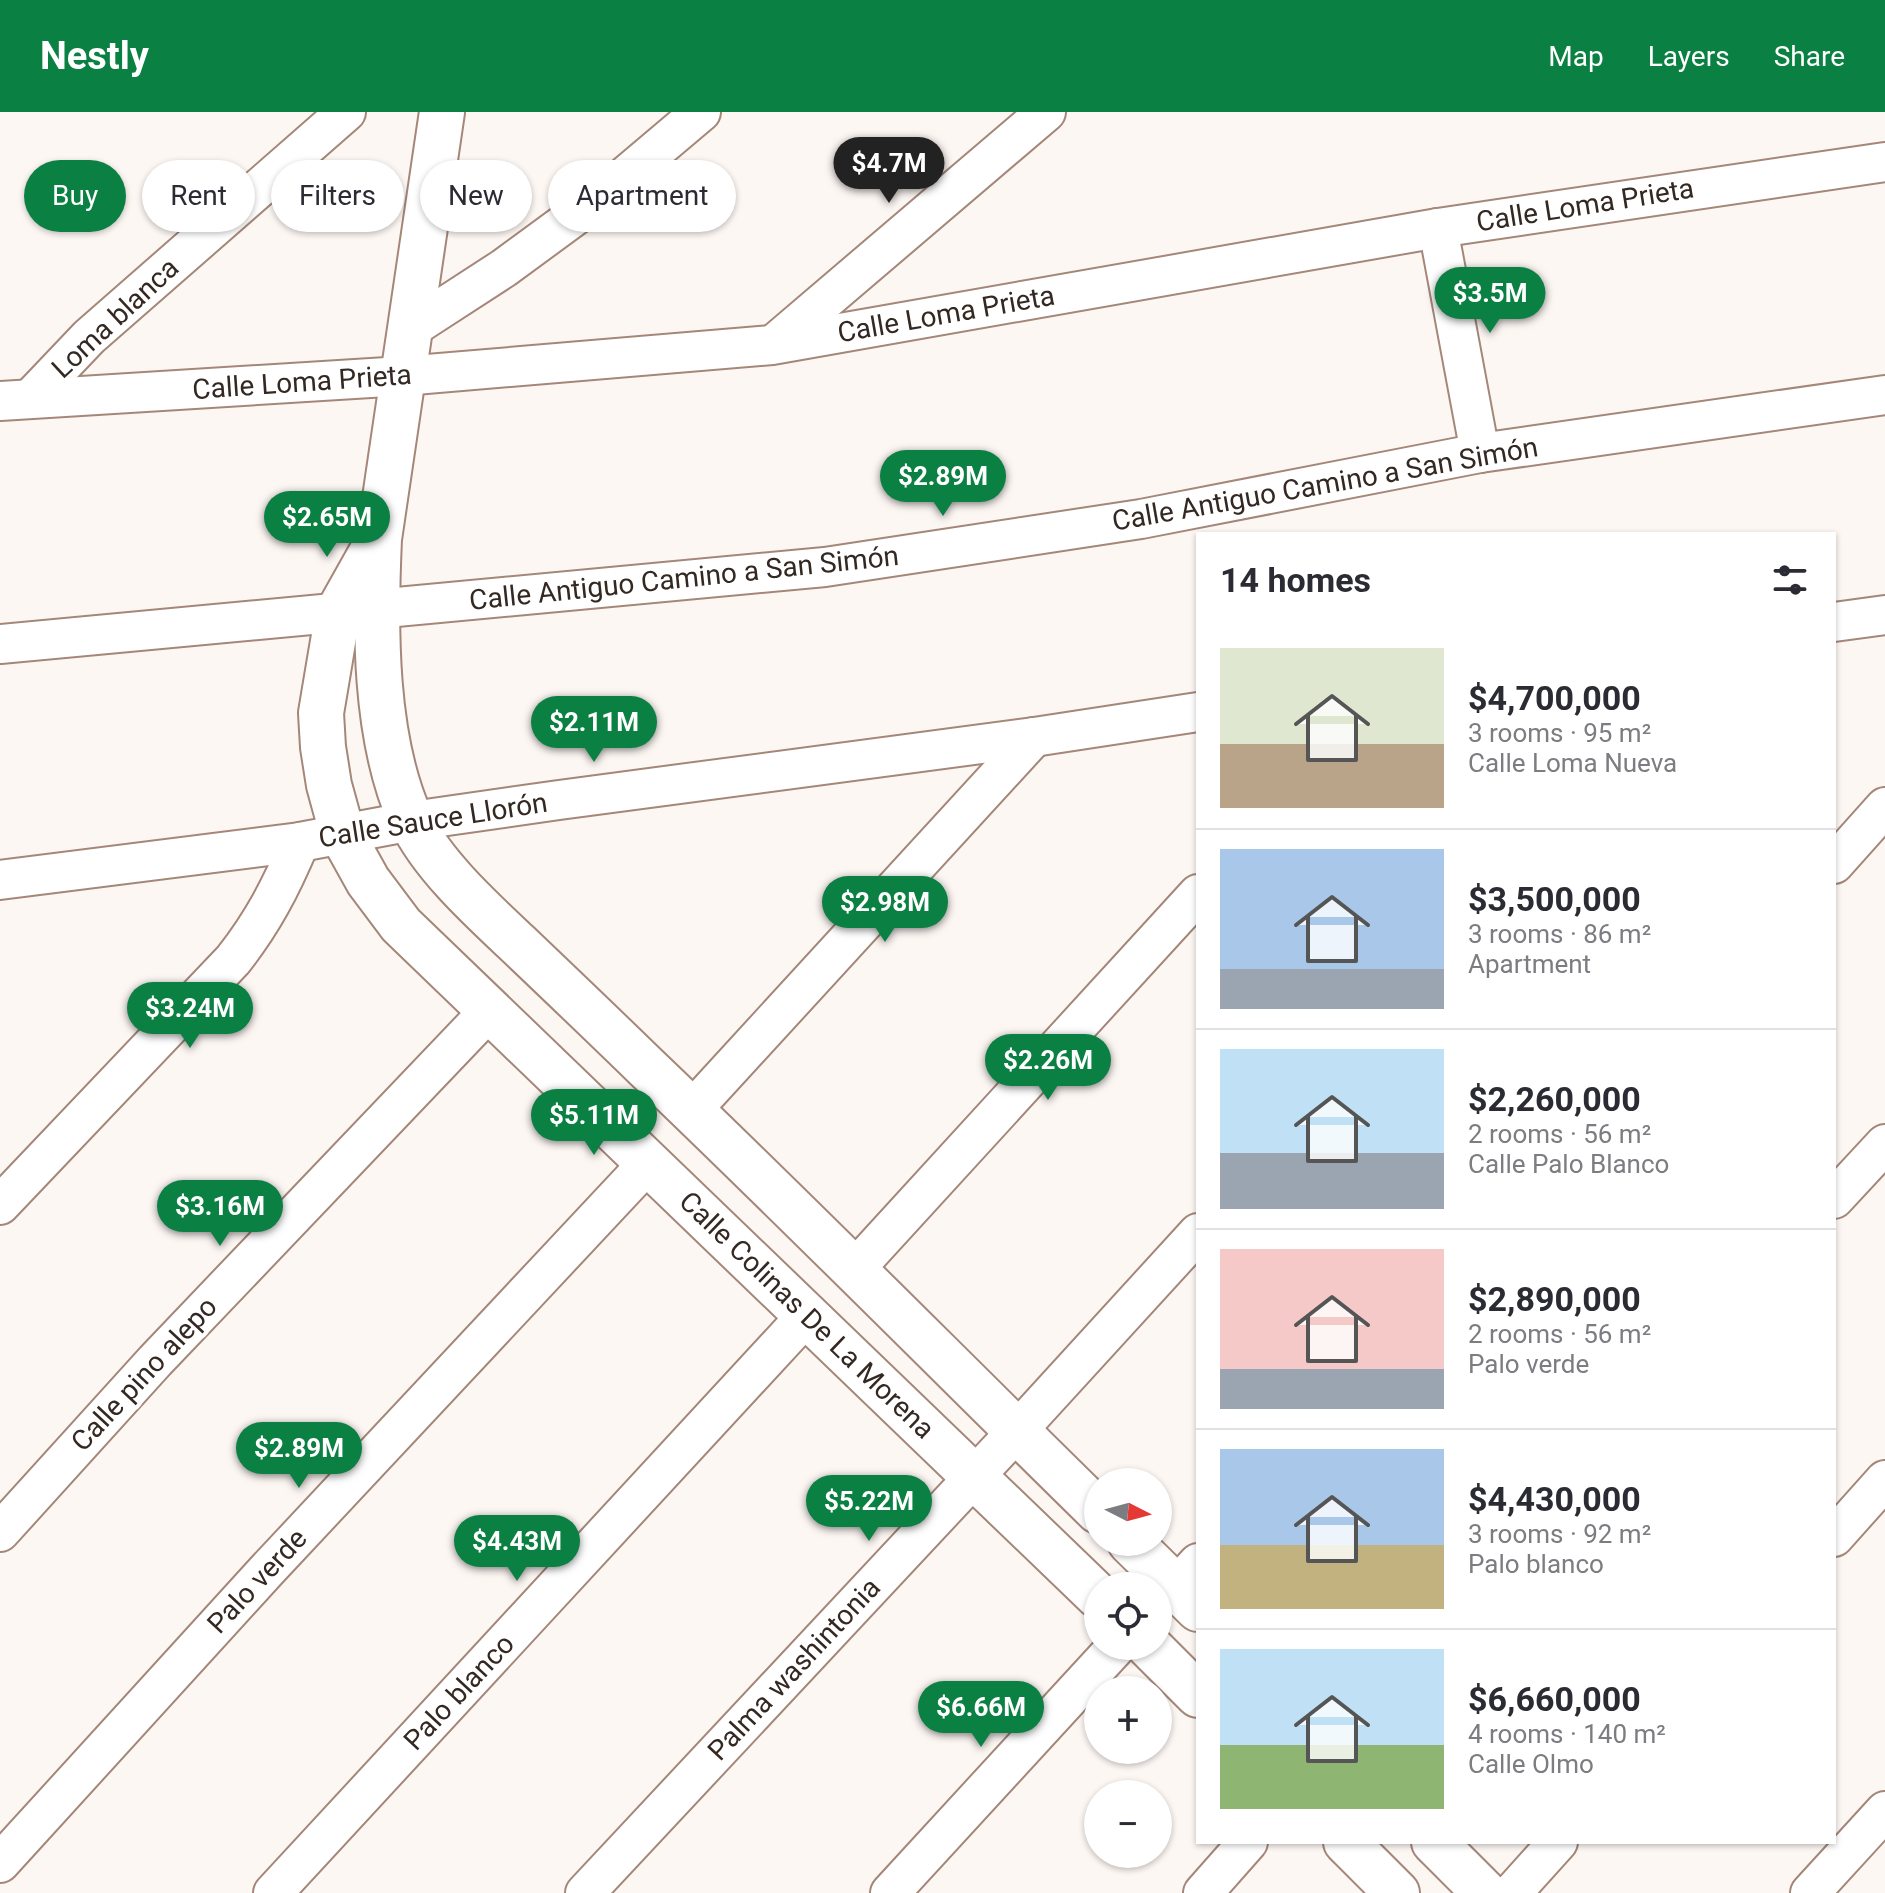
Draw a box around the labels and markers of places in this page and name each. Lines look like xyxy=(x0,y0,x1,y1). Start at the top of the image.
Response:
pin: $4.7M xyxy=(833,137,945,205)
pin: $3.5M xyxy=(1434,267,1546,335)
pin: $2.89M xyxy=(878,450,1008,518)
pin: $2.65M xyxy=(262,491,392,559)
pin: $2.11M xyxy=(529,696,659,764)
pin: $2.98M xyxy=(820,876,950,944)
pin: $3.24M xyxy=(125,982,255,1050)
pin: $2.26M xyxy=(983,1034,1113,1102)
pin: $5.11M xyxy=(529,1089,659,1157)
pin: $3.16M xyxy=(155,1180,285,1248)
pin: $2.89M xyxy=(234,1422,364,1490)
pin: $5.22M xyxy=(804,1475,934,1543)
pin: $4.43M xyxy=(452,1515,582,1583)
pin: $6.66M xyxy=(916,1681,1046,1749)

